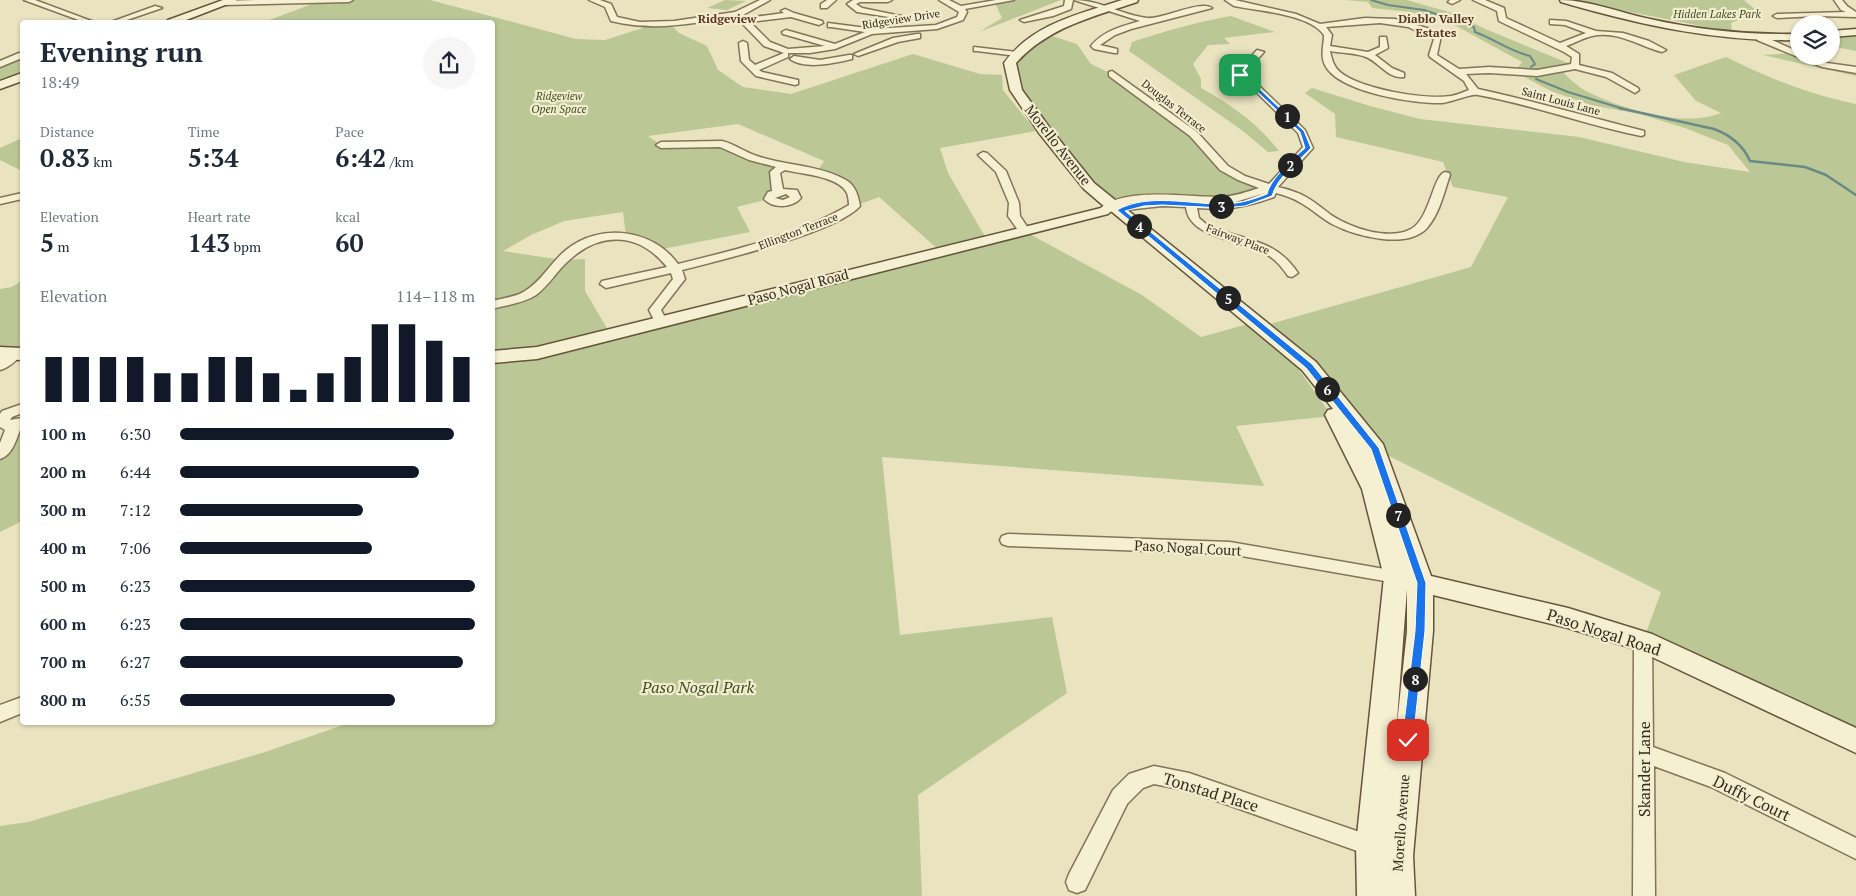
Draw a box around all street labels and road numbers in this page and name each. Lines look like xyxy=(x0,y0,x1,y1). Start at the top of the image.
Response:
street label: Ridgeview Drive xyxy=(861,6,942,32)
street label: Douglas Terrace xyxy=(1139,76,1210,136)
street label: Saint Louis Lane xyxy=(1520,84,1602,118)
street label: Morello Avenue xyxy=(1021,100,1096,189)
street label: Ellington Terrace xyxy=(756,209,840,253)
street label: Fairway Place xyxy=(1204,220,1272,258)
street label: Paso Nogal Road xyxy=(745,264,851,309)
street label: Paso Nogal Court xyxy=(1134,535,1243,560)
street label: Paso Nogal Road xyxy=(1544,603,1664,661)
street label: Skander Lane xyxy=(1633,721,1655,817)
street label: Tonstad Place xyxy=(1161,767,1261,817)
street label: Duffy Court xyxy=(1710,770,1794,826)
street label: Morello Avenue xyxy=(1388,774,1413,872)

